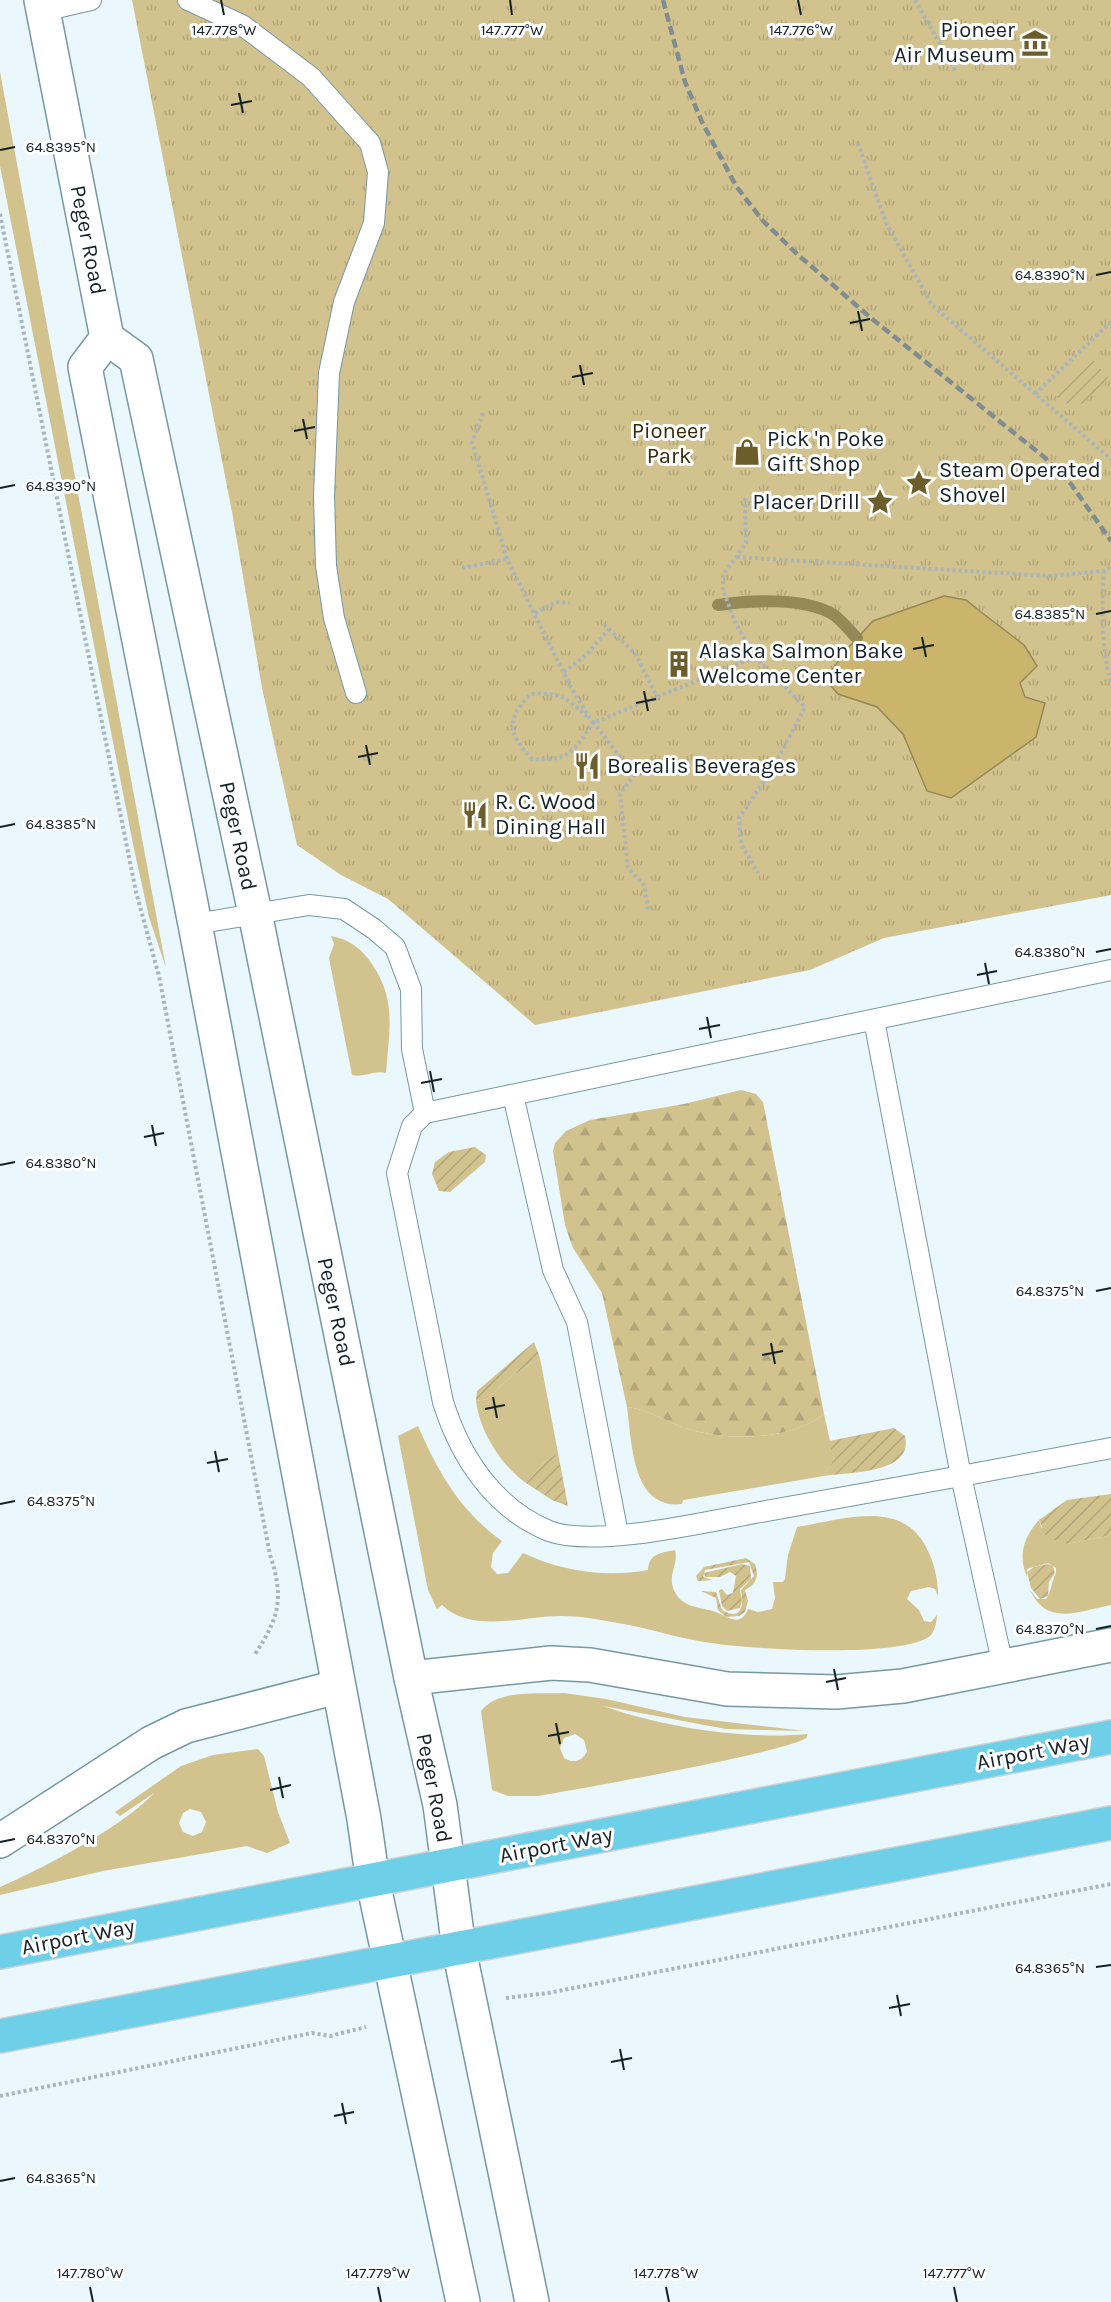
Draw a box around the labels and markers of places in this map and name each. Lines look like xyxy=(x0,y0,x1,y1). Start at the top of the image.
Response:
place label: Pioneer Air Museum xyxy=(894,17,1015,68)
museum icon: Pioneer Air Museum xyxy=(1020,28,1050,58)
place label: Pick 'n Poke Gift Shop xyxy=(767,426,884,477)
shop icon: Pick 'n Poke Gift Shop xyxy=(732,437,762,467)
place label: Steam Operated Shovel xyxy=(939,457,1101,508)
place icon: Steam Operated Shovel xyxy=(904,468,934,498)
place icon: Placer Drill xyxy=(865,487,895,517)
place label: Placer Drill xyxy=(752,489,860,515)
place label: Alaska Salmon Bake Welcome Center xyxy=(699,638,903,689)
building icon: Alaska Salmon Bake Welcome Center xyxy=(664,649,694,679)
restaurant icon: Borealis Beverages xyxy=(572,751,602,781)
place label: Borealis Beverages xyxy=(607,753,796,779)
place label: R. C. Wood Dining Hall xyxy=(495,789,606,840)
restaurant icon: R. C. Wood Dining Hall xyxy=(460,800,490,830)

